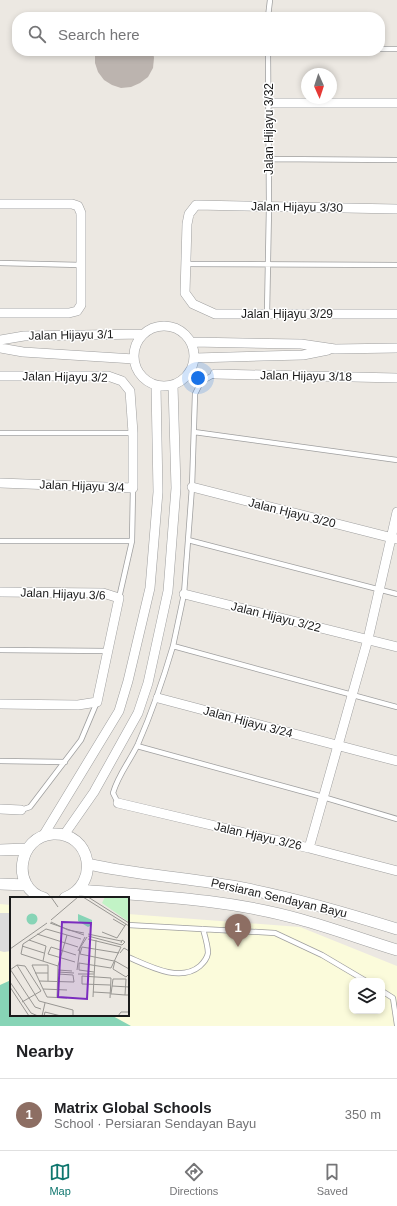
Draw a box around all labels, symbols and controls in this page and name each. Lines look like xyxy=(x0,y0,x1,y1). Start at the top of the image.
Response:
search box xyxy=(12,12,385,56)
icon: search xyxy=(26,23,48,45)
text: Search here xyxy=(58,26,140,43)
north arrow xyxy=(301,68,337,104)
street label: Jalan Hijayu 3/32 xyxy=(262,83,276,175)
street label: Jalan Hijayu 3/30 xyxy=(251,199,343,215)
street label: Jalan Hijayu 3/29 xyxy=(241,307,333,321)
street label: Jalan Hijayu 3/1 xyxy=(28,327,114,343)
your location xyxy=(188,368,208,388)
street label: Jalan Hijayu 3/18 xyxy=(260,368,352,384)
street label: Jalan Hijayu 3/2 xyxy=(22,369,108,385)
street label: Jalan Hijayu 3/4 xyxy=(39,478,125,494)
street label: Jalan Hjayu 3/20 xyxy=(247,495,337,531)
street label: Jalan Hijayu 3/6 xyxy=(20,586,106,602)
street label: Jalan Hijayu 3/22 xyxy=(230,599,323,635)
street label: Jalan Hijayu 3/24 xyxy=(202,703,295,741)
street label: Jalan Hjayu 3/26 xyxy=(213,819,303,853)
street label: Persiaran Sendayan Bayu xyxy=(209,875,349,921)
inset map xyxy=(10,897,129,1016)
pin: 1 xyxy=(225,914,251,947)
map controls xyxy=(349,978,385,1014)
button: layers xyxy=(349,978,385,1014)
text: Nearby xyxy=(16,1042,74,1061)
text: Matrix Global Schools xyxy=(54,1099,212,1116)
text: 1 xyxy=(25,1107,33,1122)
text: 350 m xyxy=(345,1107,381,1122)
text: School · Persiaran Sendayan Bayu xyxy=(54,1116,256,1131)
tab: Map xyxy=(49,1161,71,1197)
tab: Directions xyxy=(169,1161,218,1197)
tab: Saved xyxy=(317,1161,348,1197)

